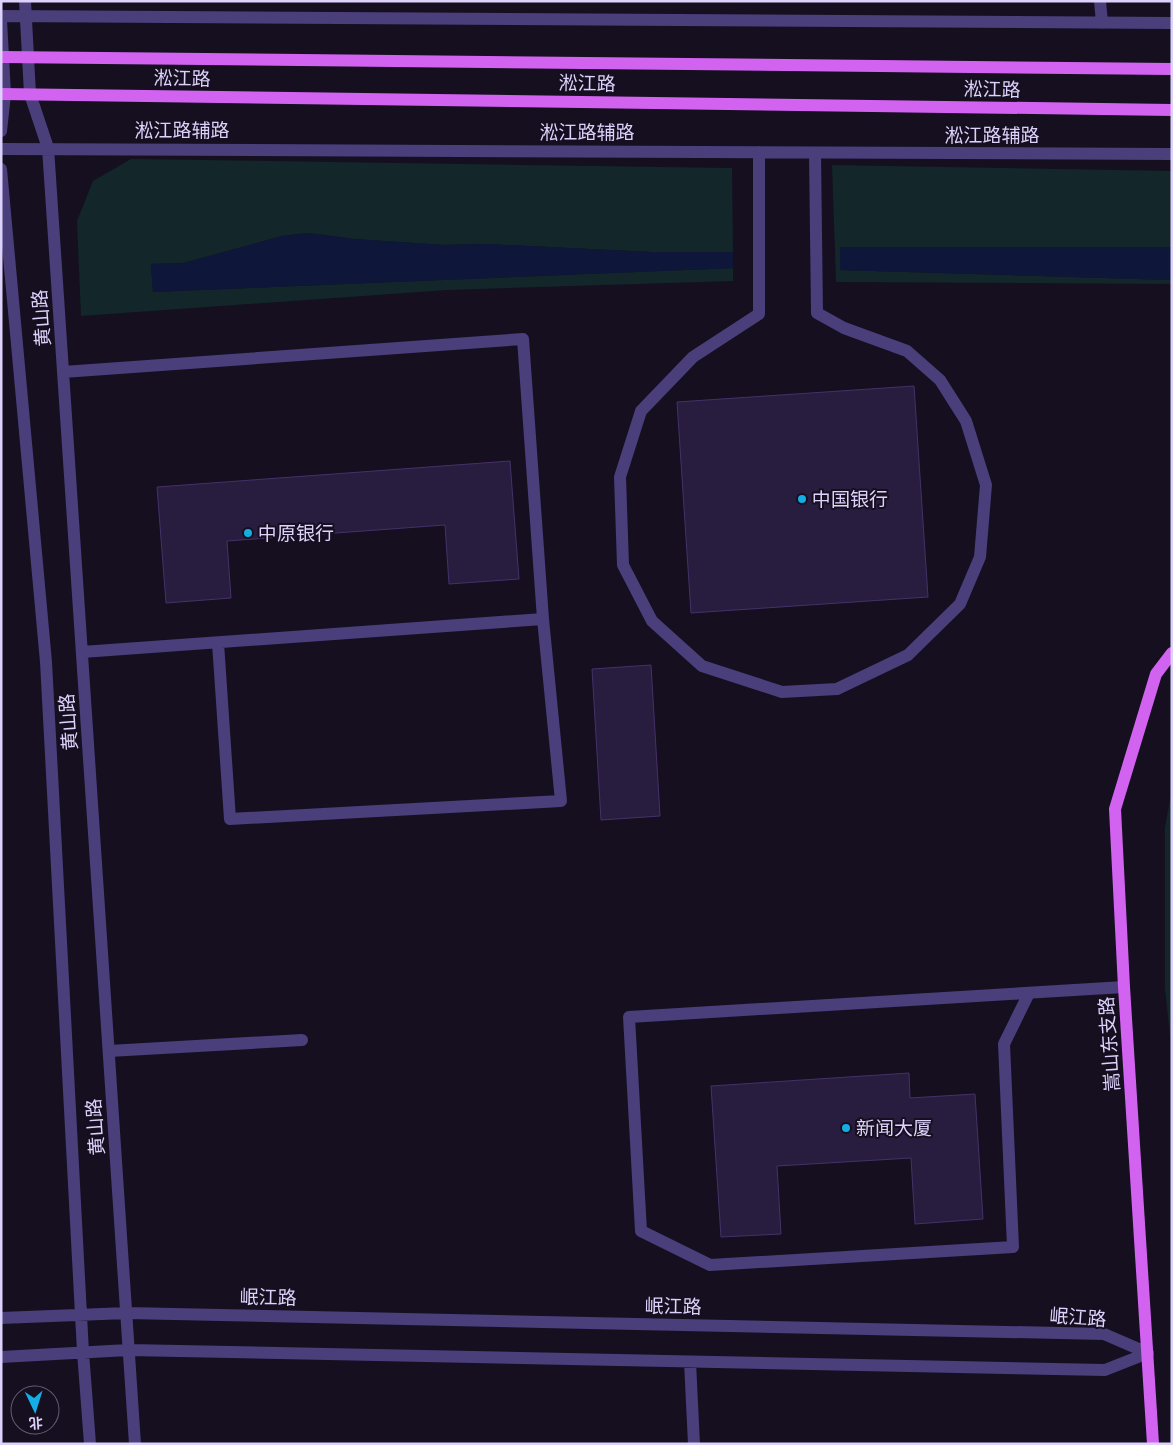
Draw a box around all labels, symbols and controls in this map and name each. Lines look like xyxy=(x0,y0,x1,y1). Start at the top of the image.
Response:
street label: 淞江路 xyxy=(153,69,211,89)
street label: 淞江路 xyxy=(558,74,616,94)
street label: 淞江路 xyxy=(963,80,1021,100)
street label: 淞江路辅路 xyxy=(134,121,230,141)
street label: 淞江路辅路 xyxy=(539,123,635,143)
street label: 淞江路辅路 xyxy=(944,126,1040,146)
street label: 黄山路 xyxy=(30,289,54,347)
place label: 中国银行 xyxy=(812,489,888,510)
marker: 中国银行 xyxy=(796,493,808,505)
place label: 中原银行 xyxy=(258,523,334,544)
marker: 中原银行 xyxy=(242,527,254,539)
street label: 黄山路 xyxy=(57,693,81,751)
street label: 嵩山东支路 xyxy=(1096,996,1123,1092)
street label: 黄山路 xyxy=(84,1098,108,1156)
place label: 新闻大厦 xyxy=(856,1118,932,1139)
marker: 新闻大厦 xyxy=(840,1122,852,1134)
street label: 岷江路 xyxy=(239,1288,297,1308)
street label: 岷江路 xyxy=(644,1297,702,1317)
street label: 岷江路 xyxy=(1049,1306,1107,1330)
north arrow xyxy=(10,1385,60,1435)
text: 北 xyxy=(28,1414,43,1430)

